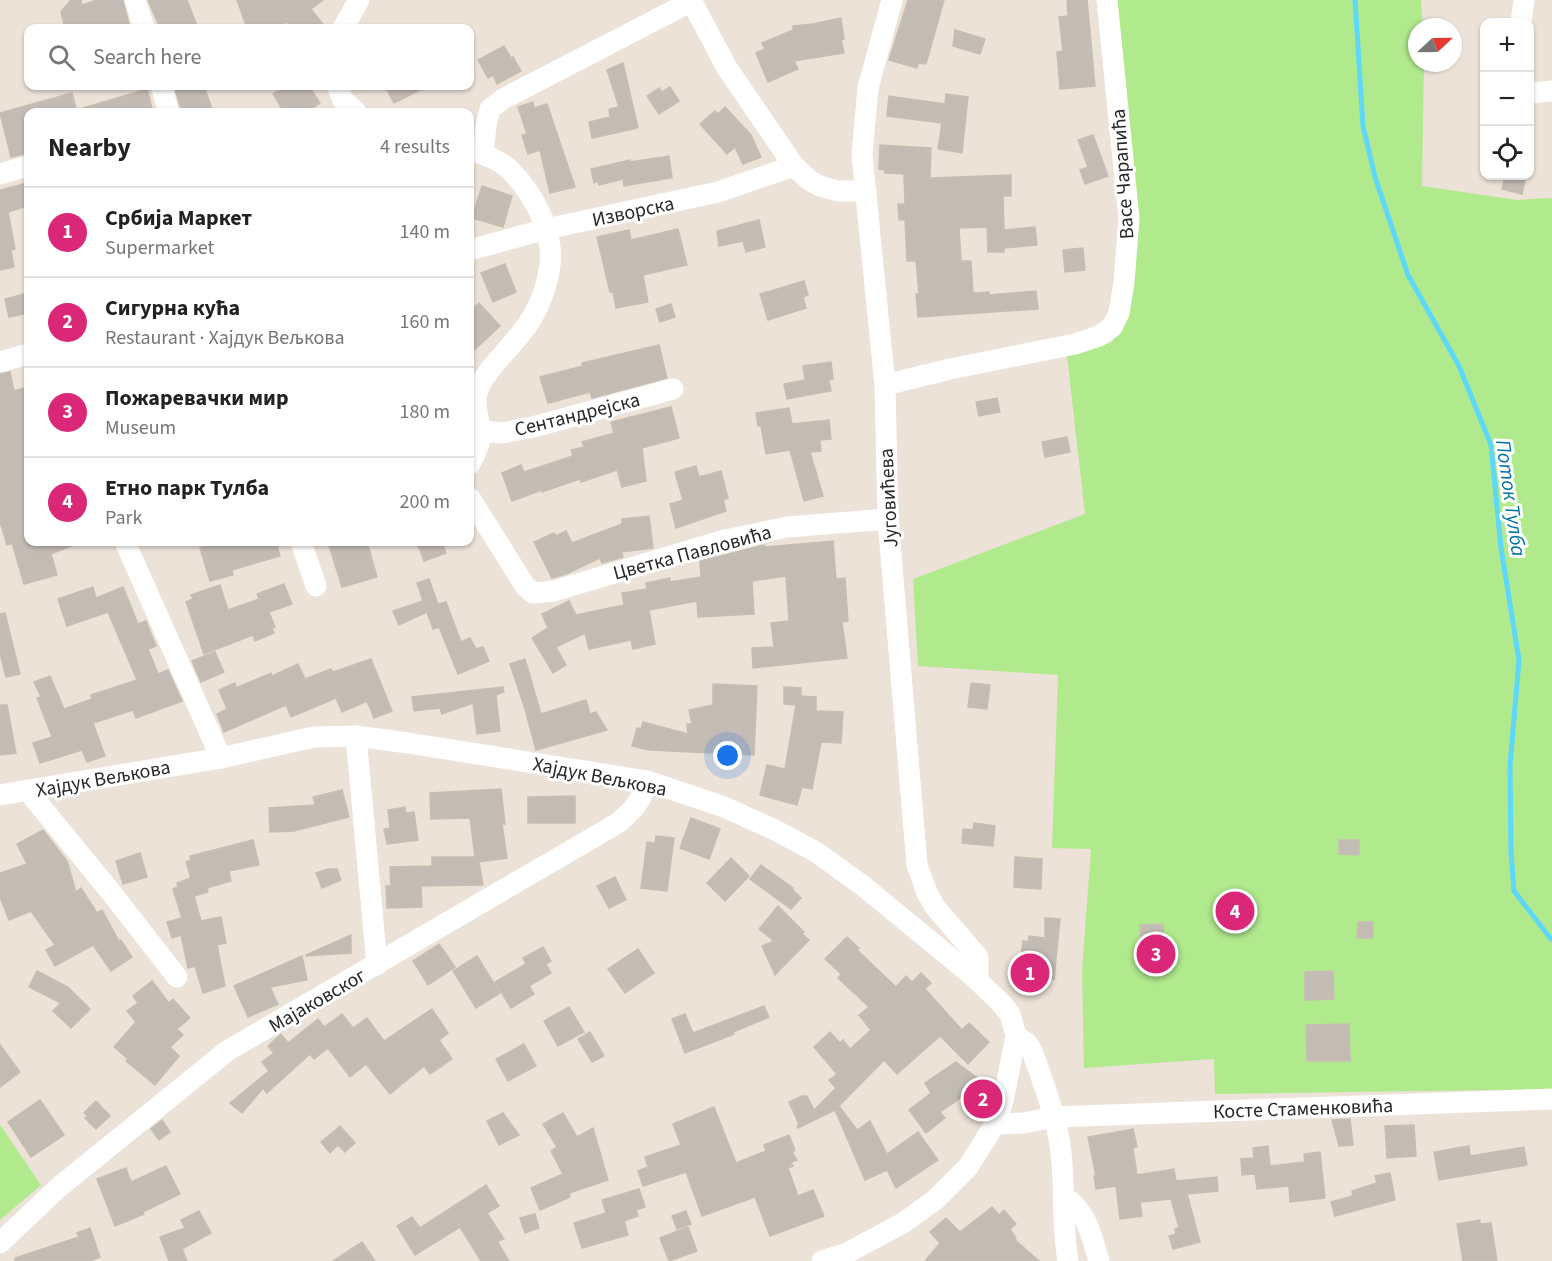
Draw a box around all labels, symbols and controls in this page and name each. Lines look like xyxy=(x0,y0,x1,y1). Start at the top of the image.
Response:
north arrow xyxy=(1408,18,1462,72)
map controls xyxy=(1480,18,1534,180)
button: + xyxy=(1480,18,1534,72)
search box xyxy=(24,24,474,90)
icon: search xyxy=(45,41,78,74)
text: Search here xyxy=(93,41,201,73)
button: − xyxy=(1480,72,1534,126)
street label: Васе Чарапића xyxy=(1104,108,1142,240)
button: locate xyxy=(1480,126,1534,180)
text: Nearby xyxy=(48,129,131,166)
text: 4 results xyxy=(380,133,450,161)
street label: Изворска xyxy=(590,190,677,234)
text: Србија Маркет xyxy=(105,202,252,234)
text: 1 xyxy=(62,218,73,246)
text: 140 m xyxy=(400,218,450,246)
text: Supermarket xyxy=(105,234,214,262)
text: Сигурна кућа xyxy=(105,292,240,324)
text: 2 xyxy=(62,308,73,336)
text: 160 m xyxy=(400,308,450,336)
text: Restaurant · Хајдук Вељкова xyxy=(105,324,345,352)
text: Пожаревачки мир xyxy=(105,382,289,414)
street label: Сентандрејска xyxy=(512,386,643,444)
text: 3 xyxy=(62,398,73,426)
text: 180 m xyxy=(400,398,450,426)
text: Museum xyxy=(105,414,176,442)
water label: Поток Тулба xyxy=(1488,438,1534,558)
street label: Југовићева xyxy=(872,448,906,548)
text: Етно парк Тулба xyxy=(105,472,269,504)
text: 4 xyxy=(62,488,73,516)
text: 200 m xyxy=(400,488,450,516)
text: Park xyxy=(105,504,142,532)
street label: Цветка Павловића xyxy=(610,518,774,588)
your location xyxy=(713,741,742,770)
street label: Хајдук Вељкова xyxy=(530,750,669,804)
street label: Хајдук Вељкова xyxy=(34,753,173,805)
pin: 4 xyxy=(1216,888,1254,934)
pin: 3 xyxy=(1136,932,1176,976)
pin: 1 xyxy=(1010,950,1050,996)
street label: Мајаковског xyxy=(264,962,371,1040)
pin: 2 xyxy=(964,1076,1002,1122)
street label: Косте Стаменковића xyxy=(1212,1092,1394,1126)

